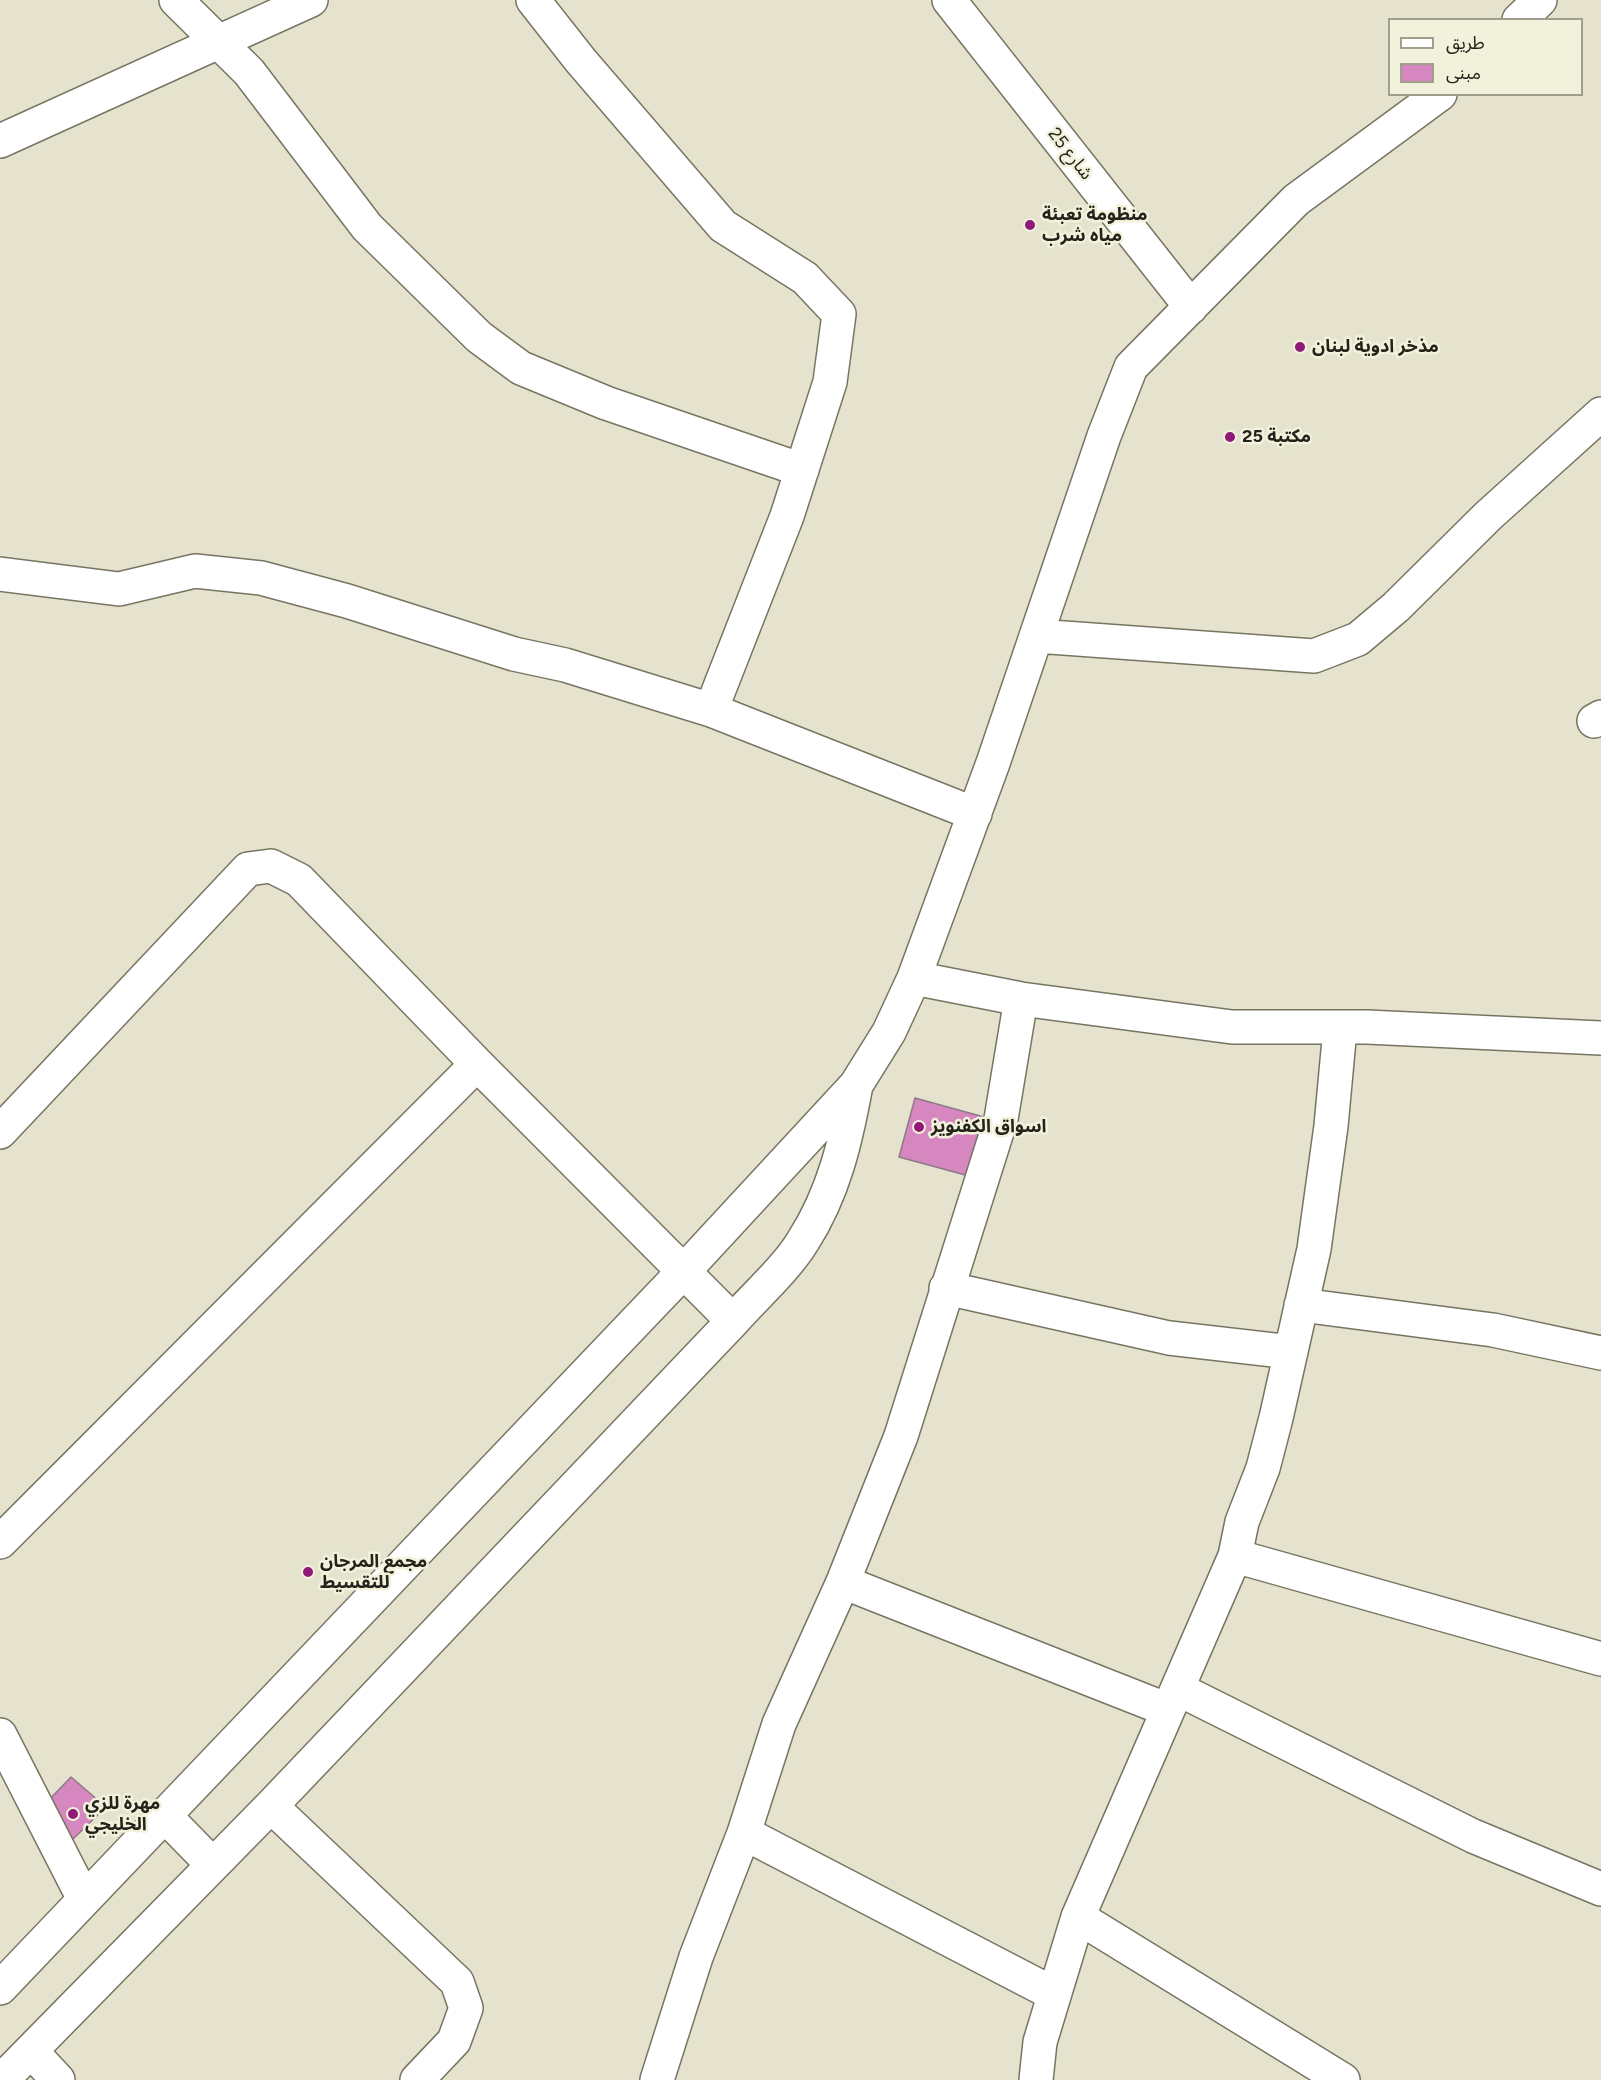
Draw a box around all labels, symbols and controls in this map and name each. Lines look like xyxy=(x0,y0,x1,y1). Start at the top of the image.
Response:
legend xyxy=(1388,18,1583,96)
text: طريق xyxy=(1446,32,1485,54)
text: مبنى xyxy=(1446,62,1481,84)
street label: شارع 25 xyxy=(1043,124,1097,184)
place label: منظومة تعبئة مياه شرب xyxy=(1042,204,1148,246)
marker: منظومة تعبئة مياه شرب xyxy=(1023,218,1037,232)
place label: مذخر ادوية لبنان xyxy=(1312,336,1439,358)
marker: مذخر ادوية لبنان xyxy=(1293,340,1307,354)
place label: مكتبة 25 xyxy=(1242,426,1311,448)
marker: مكتبة 25 xyxy=(1223,430,1237,444)
place label: اسواق الكفنويز xyxy=(931,1116,1046,1138)
marker: اسواق الكفنويز xyxy=(912,1120,926,1134)
place label: مجمع المرجان للتقسيط xyxy=(320,1551,427,1594)
marker: مجمع المرجان للتقسيط xyxy=(301,1565,315,1579)
place label: مهرة للزي الخليجي xyxy=(85,1793,160,1836)
marker: مهرة للزي الخليجي xyxy=(66,1807,80,1821)

